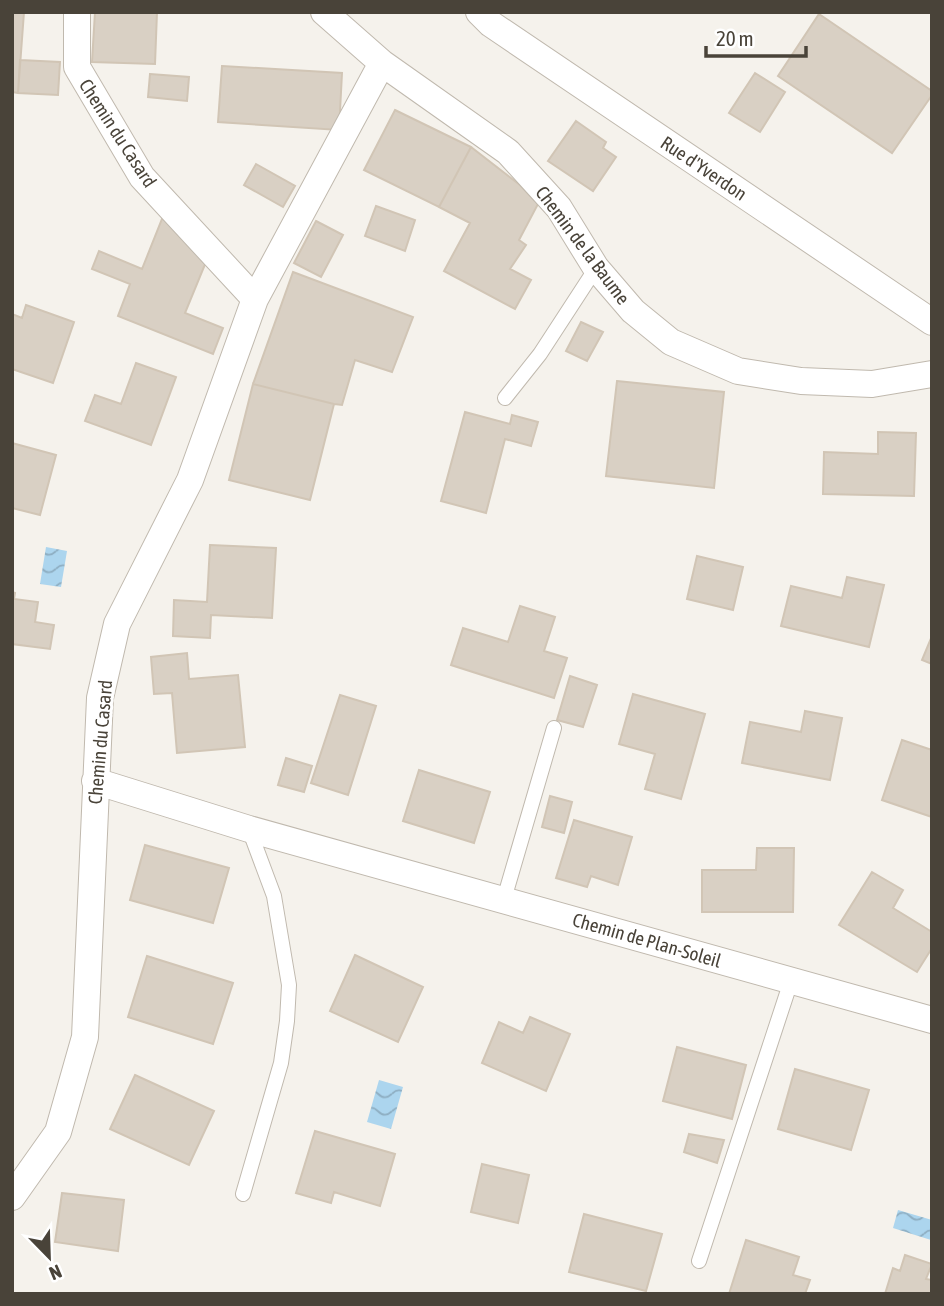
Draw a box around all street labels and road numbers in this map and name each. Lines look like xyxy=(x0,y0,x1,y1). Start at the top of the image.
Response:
street label: Chemin du Casard xyxy=(75,75,161,191)
street label: Rue d'Yverdon xyxy=(657,131,751,205)
street label: Chemin de la Baume xyxy=(531,182,635,308)
street label: Chemin du Casard xyxy=(84,679,116,805)
street label: Chemin de Plan-Soleil xyxy=(570,908,724,972)

